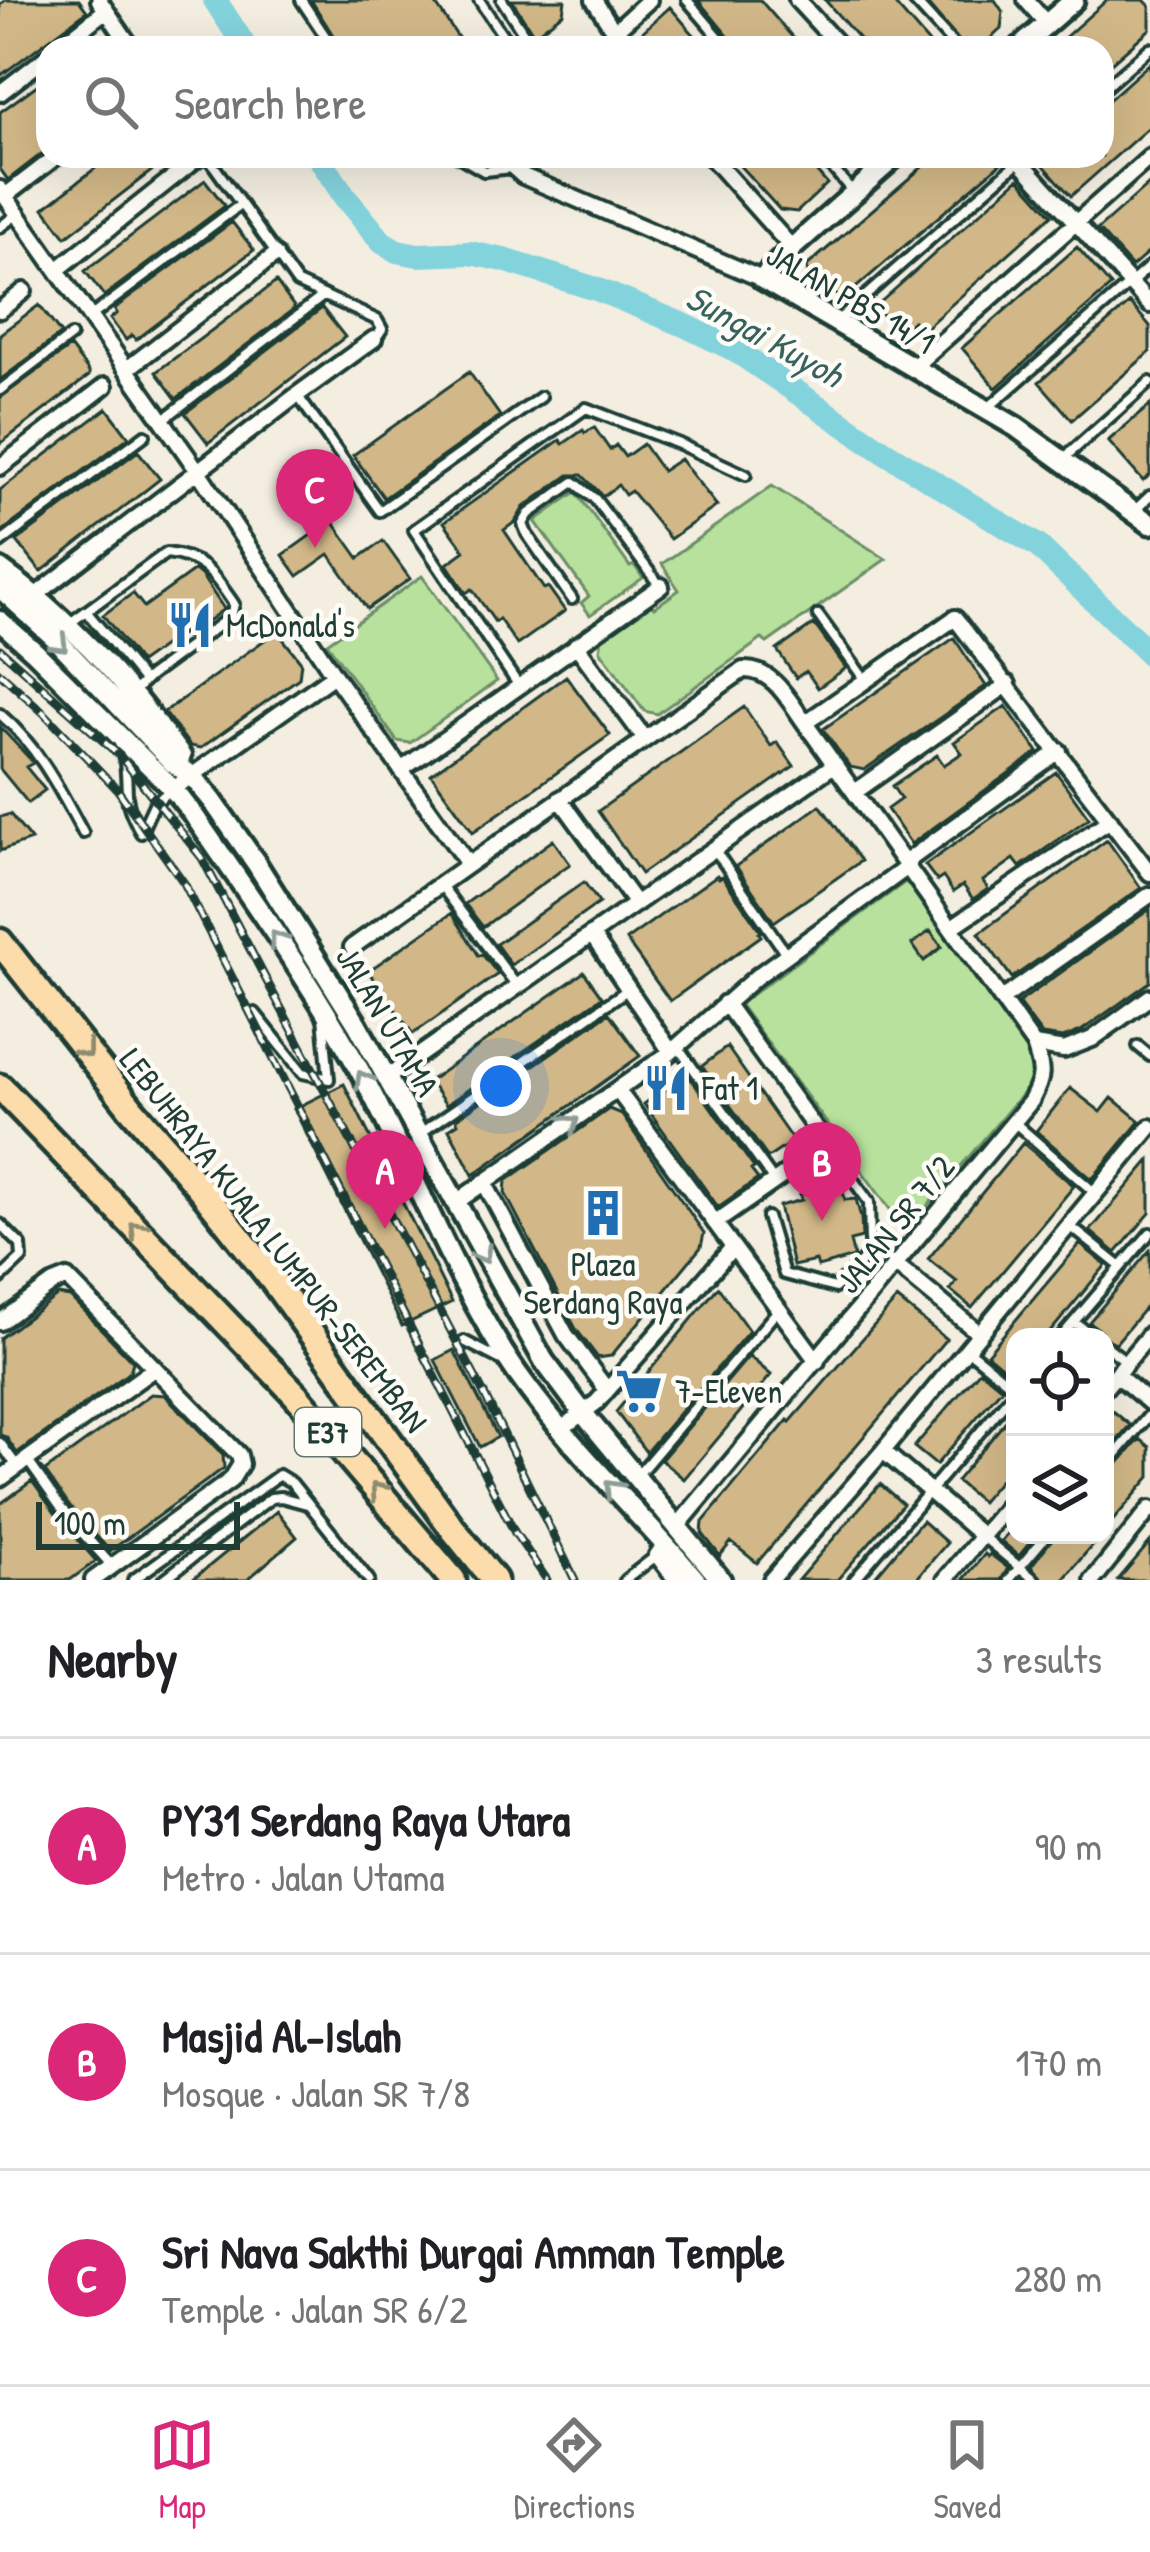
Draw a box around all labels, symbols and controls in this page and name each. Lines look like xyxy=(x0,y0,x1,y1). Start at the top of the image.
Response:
search box xyxy=(36,36,1114,168)
icon: search xyxy=(78,69,144,135)
text: Search here xyxy=(174,72,366,133)
street label: JALAN PBS 14/1 xyxy=(759,232,943,364)
water label: Sungai Kuyoh xyxy=(678,272,855,400)
pin: C xyxy=(276,449,354,548)
restaurant icon: McDonald's xyxy=(165,600,215,650)
place label: McDonald's xyxy=(226,603,355,647)
one-way arrow xyxy=(46,629,68,651)
one-way arrow xyxy=(268,930,291,952)
street label: JALAN UTAMA xyxy=(326,938,450,1104)
one-way arrow xyxy=(71,1036,92,1058)
street label: LEBUHRAYA KUALA LUMPUR–SEREMBAN xyxy=(112,1040,436,1440)
your location xyxy=(471,1056,531,1116)
restaurant icon: Fat 1 xyxy=(641,1063,691,1113)
place label: Fat 1 xyxy=(701,1066,758,1110)
one-way arrow xyxy=(354,1070,377,1092)
one-way arrow xyxy=(558,1115,580,1137)
pin: B xyxy=(783,1122,861,1221)
pin: A xyxy=(346,1130,424,1229)
street label: JALAN SR 7/2 xyxy=(826,1145,964,1302)
building icon: Plaza Serdang Raya xyxy=(578,1188,628,1238)
one-way arrow xyxy=(129,1221,151,1243)
one-way arrow xyxy=(469,1242,492,1264)
place label: Plaza Serdang Raya xyxy=(524,1242,682,1325)
map controls xyxy=(1006,1328,1114,1544)
button: locate xyxy=(1006,1328,1114,1436)
supermarket icon: 7-Eleven xyxy=(614,1366,664,1416)
place label: 7-Eleven xyxy=(675,1369,782,1413)
road number: E37 xyxy=(295,1408,361,1456)
button: layers xyxy=(1006,1436,1114,1544)
one-way arrow xyxy=(605,1480,627,1502)
one-way arrow xyxy=(371,1482,392,1504)
scale bar xyxy=(36,1496,240,1549)
text: 100 m xyxy=(54,1501,126,1545)
text: Nearby xyxy=(48,1624,178,1693)
text: 3 results xyxy=(976,1632,1102,1685)
text: PY31 Serdang Raya Utara xyxy=(162,1789,570,1850)
text: A xyxy=(77,1819,97,1872)
text: 90 m xyxy=(1035,1819,1102,1872)
text: Metro · Jalan Utama xyxy=(162,1850,445,1903)
text: Masjid Al-Islah xyxy=(162,2005,401,2066)
text: B xyxy=(77,2035,97,2088)
text: 170 m xyxy=(1016,2035,1102,2088)
text: Mosque · Jalan SR 7/8 xyxy=(162,2066,470,2119)
text: Sri Nava Sakthi Durgai Amman Temple xyxy=(162,2221,785,2282)
text: C xyxy=(76,2251,98,2304)
text: 280 m xyxy=(1014,2251,1102,2304)
text: Temple · Jalan SR 6/2 xyxy=(162,2282,468,2335)
tab: Map xyxy=(149,2412,215,2528)
tab: Directions xyxy=(514,2412,635,2528)
tab: Saved xyxy=(933,2412,1001,2528)

